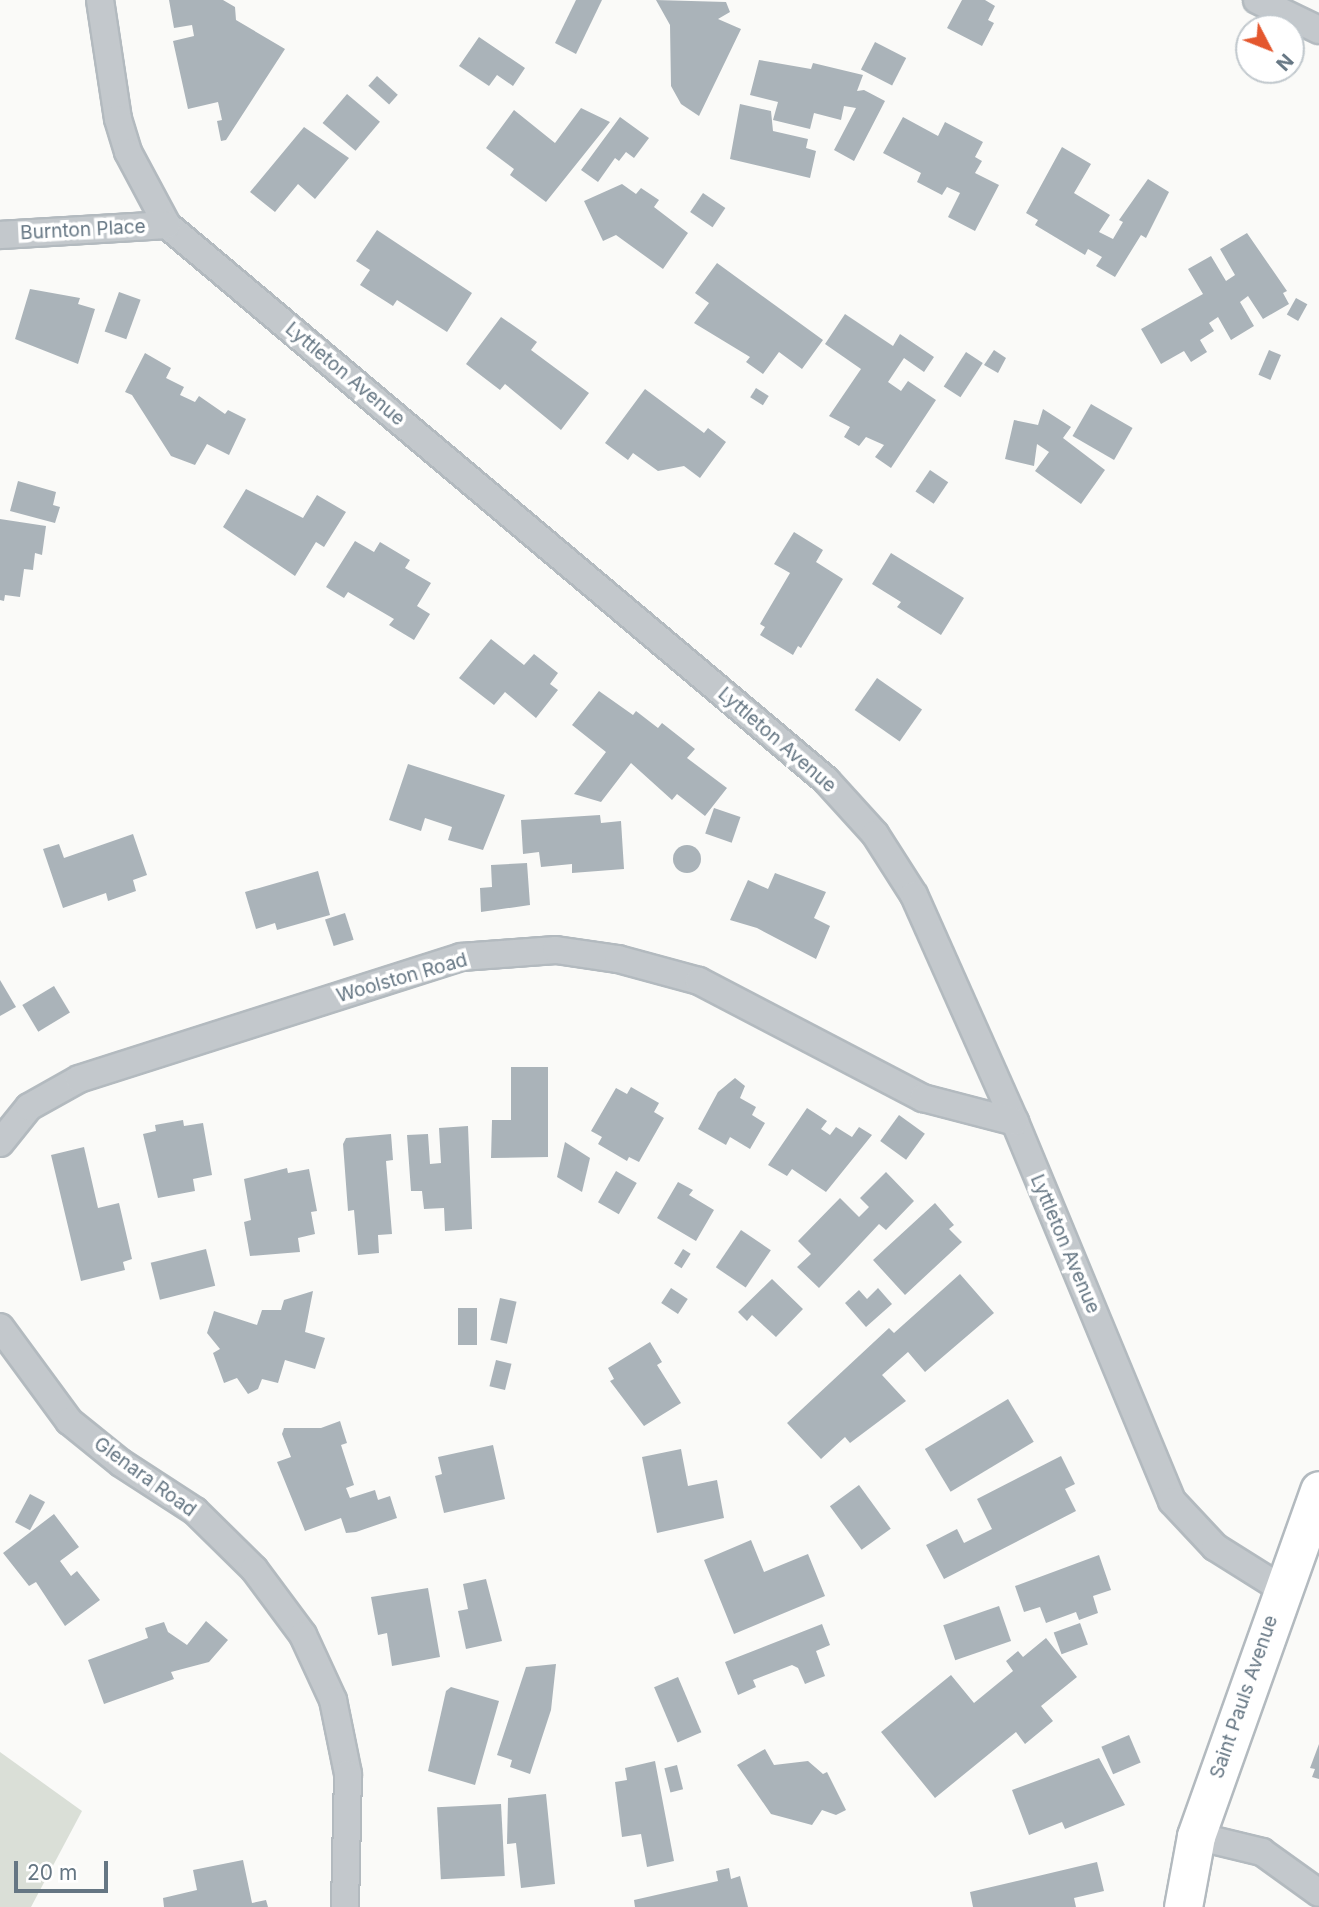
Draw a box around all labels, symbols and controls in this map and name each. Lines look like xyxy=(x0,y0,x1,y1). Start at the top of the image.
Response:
north arrow xyxy=(1235,14,1305,84)
text: N xyxy=(1271,49,1298,75)
street label: Burnton Place xyxy=(20,215,146,245)
street label: Lyttleton Avenue xyxy=(281,317,409,431)
street label: Lyttleton Avenue xyxy=(713,683,841,797)
street label: Woolston Road xyxy=(334,948,470,1008)
street label: Lyttleton Avenue xyxy=(1025,1171,1105,1317)
street label: Glenara Road xyxy=(89,1432,201,1522)
street label: Saint Pauls Avenue xyxy=(1205,1612,1283,1782)
scale bar xyxy=(18,1848,112,1892)
text: 20 m xyxy=(27,1860,77,1885)

